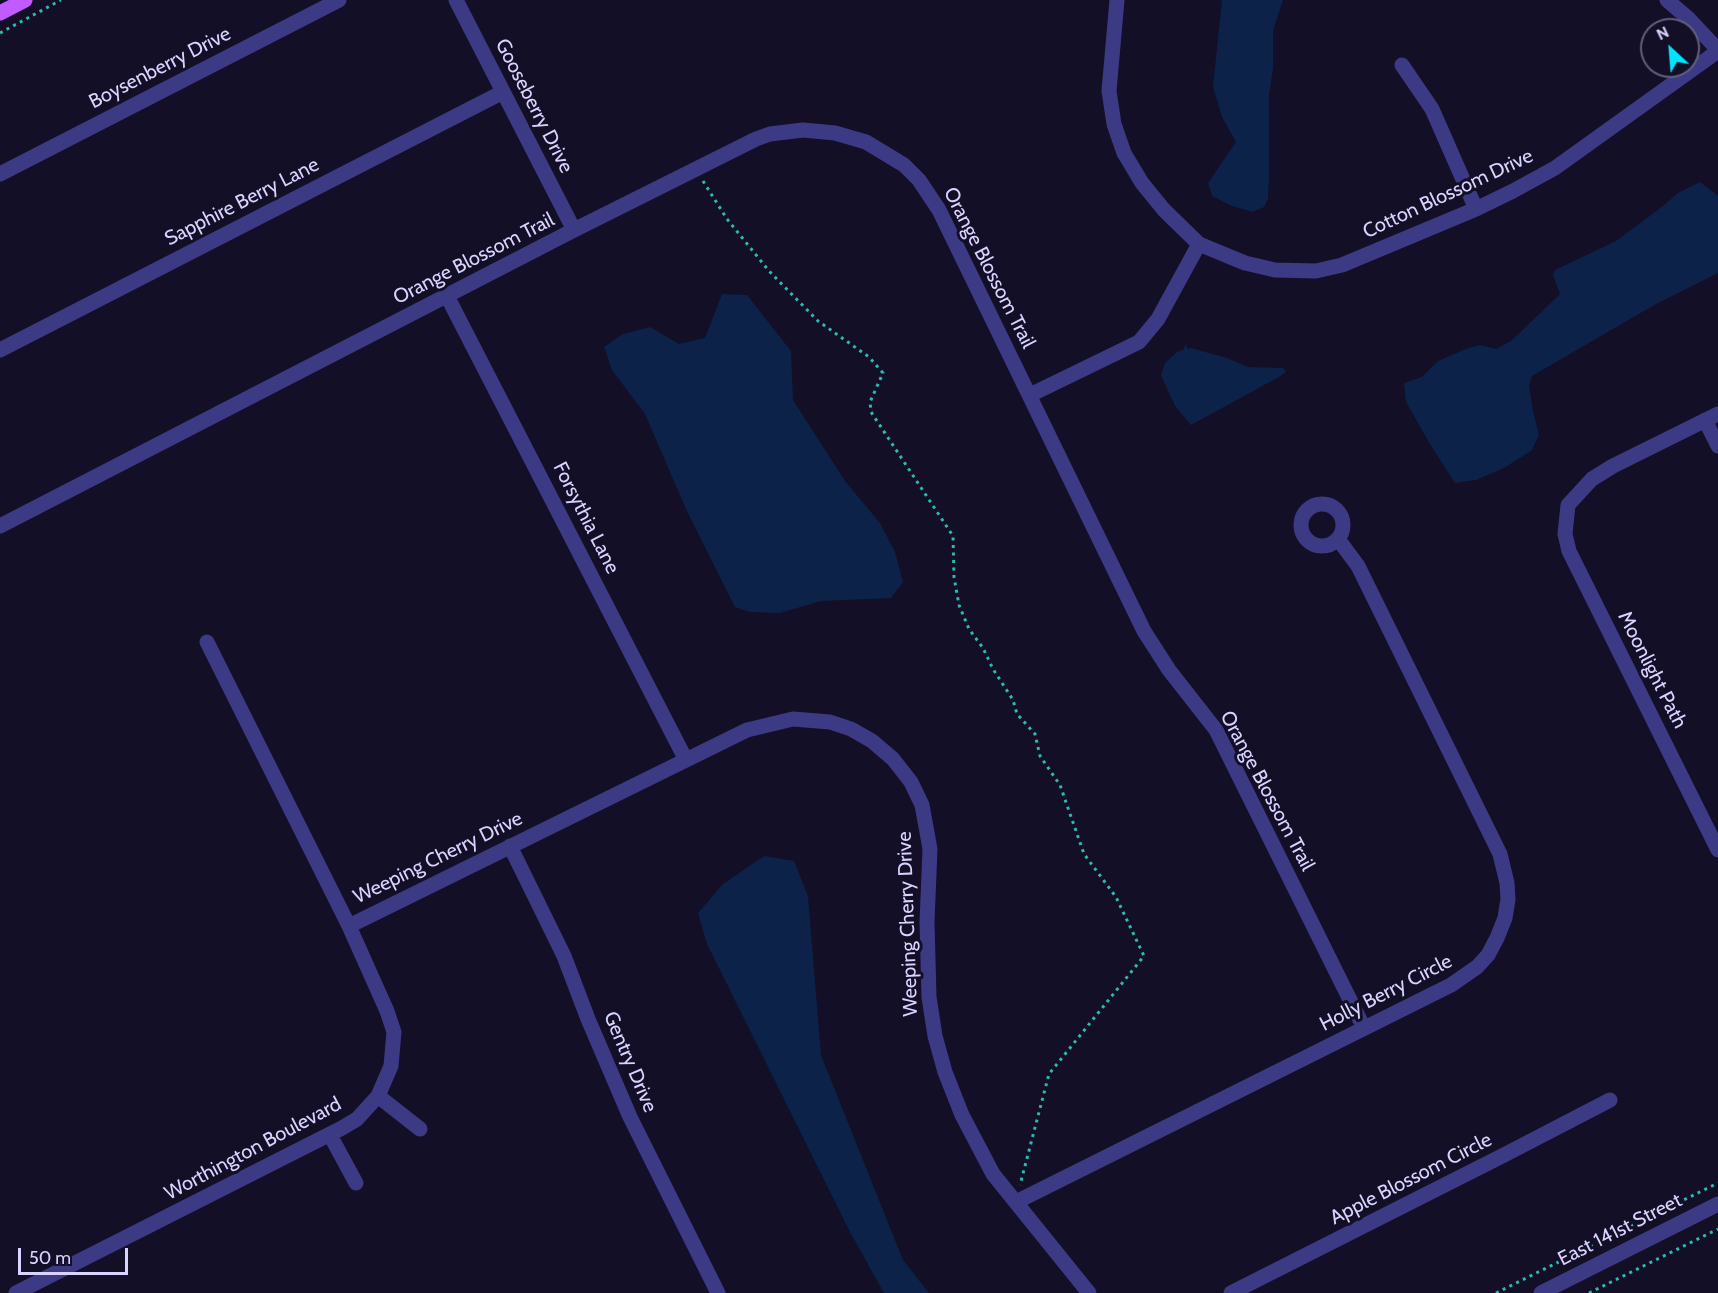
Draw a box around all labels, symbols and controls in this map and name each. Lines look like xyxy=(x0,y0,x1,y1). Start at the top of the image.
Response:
north arrow xyxy=(1640,18,1700,78)
street label: Boysenberry Drive xyxy=(85,22,235,114)
text: N xyxy=(1654,22,1672,44)
street label: Gooseberry Drive xyxy=(490,35,578,177)
street label: Cotton Blossom Drive xyxy=(1359,144,1537,244)
street label: Sapphire Berry Lane xyxy=(161,153,323,251)
street label: Orange Blossom Trail xyxy=(938,183,1040,353)
street label: Orange Blossom Trail xyxy=(389,208,559,310)
street label: Forsythia Lane xyxy=(548,458,624,578)
street label: Moonlight Path xyxy=(1612,607,1692,733)
street label: Orange Blossom Trail xyxy=(1215,707,1319,875)
street label: Weeping Cherry Drive xyxy=(350,807,526,909)
street label: Weeping Cherry Drive xyxy=(893,831,923,1017)
street label: Holly Berry Circle xyxy=(1316,949,1456,1037)
street label: Gentry Drive xyxy=(598,1008,662,1116)
street label: Worthington Boulevard xyxy=(161,1092,345,1206)
street label: Apple Blossom Circle xyxy=(1326,1128,1496,1230)
street label: East 141st Street xyxy=(1554,1189,1686,1271)
scale bar xyxy=(21,1236,130,1274)
text: 50 m xyxy=(29,1247,71,1269)

